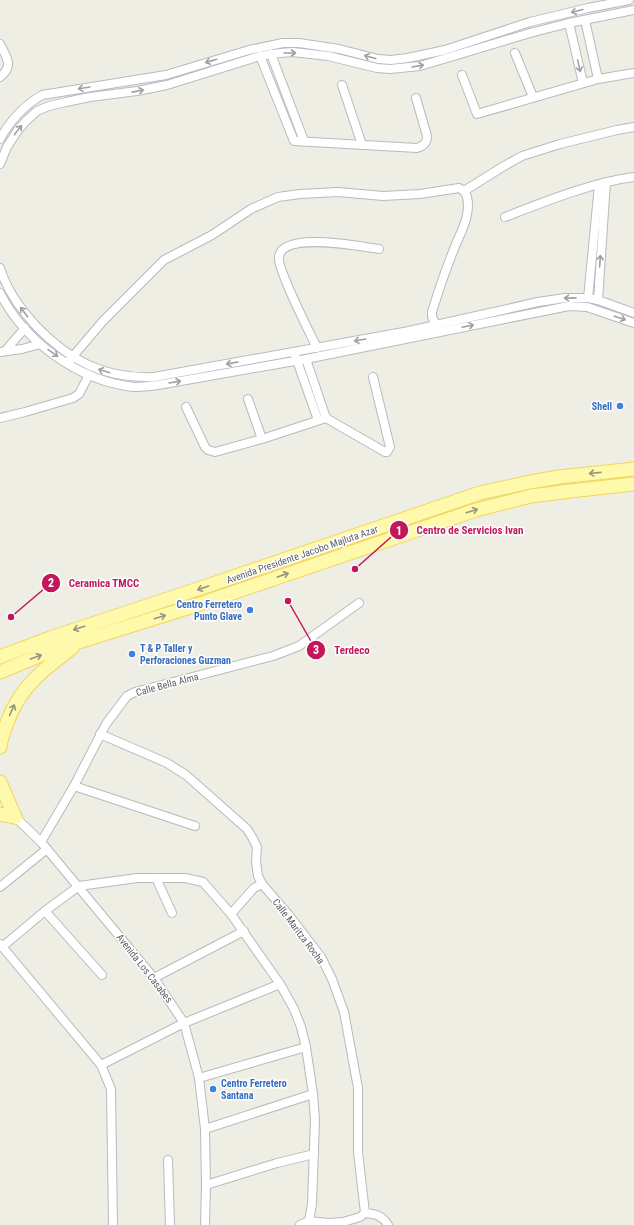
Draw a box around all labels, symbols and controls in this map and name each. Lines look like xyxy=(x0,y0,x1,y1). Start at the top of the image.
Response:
one-way arrow xyxy=(571,7,584,15)
one-way arrow xyxy=(283,49,296,57)
one-way arrow xyxy=(364,53,377,60)
one-way arrow xyxy=(205,58,218,65)
one-way arrow xyxy=(576,60,584,73)
one-way arrow xyxy=(412,62,425,70)
one-way arrow xyxy=(78,84,91,92)
one-way arrow xyxy=(131,86,144,94)
one-way arrow xyxy=(14,125,23,136)
one-way arrow xyxy=(597,255,604,268)
one-way arrow xyxy=(564,294,577,302)
one-way arrow xyxy=(20,307,29,318)
one-way arrow xyxy=(613,315,626,322)
one-way arrow xyxy=(461,321,474,329)
one-way arrow xyxy=(354,336,367,344)
one-way arrow xyxy=(47,349,58,357)
one-way arrow xyxy=(226,359,239,367)
one-way arrow xyxy=(98,367,111,374)
one-way arrow xyxy=(168,378,181,386)
place label: Shell xyxy=(592,401,612,412)
marker: Shell xyxy=(615,401,625,411)
one-way arrow xyxy=(589,470,602,477)
one-way arrow xyxy=(466,507,479,514)
callout: Centro de Servicios Ivan xyxy=(389,519,532,542)
street label: Avenida Presidente Jacobo Majluta Azar xyxy=(225,523,379,586)
text: 1 xyxy=(396,524,402,538)
text: Centro de Servicios Ivan xyxy=(417,524,523,537)
callout: Ceramica TMCC xyxy=(41,571,147,594)
one-way arrow xyxy=(277,571,289,579)
text: 2 xyxy=(48,576,54,590)
text: Ceramica TMCC xyxy=(69,577,139,590)
one-way arrow xyxy=(197,584,209,592)
place label: Centro Ferretero Punto Glave xyxy=(176,599,242,622)
marker: Centro Ferretero Punto Glave xyxy=(245,605,255,615)
one-way arrow xyxy=(153,612,165,620)
one-way arrow xyxy=(73,625,86,632)
callout: Terdeco xyxy=(306,638,377,661)
place label: T & P Taller y Perforaciones Guzman xyxy=(140,643,231,666)
text: 3 xyxy=(313,643,319,657)
text: Terdeco xyxy=(334,644,370,657)
marker: T & P Taller y Perforaciones Guzman xyxy=(127,649,137,659)
one-way arrow xyxy=(30,652,42,660)
street label: Calle Bella Alma xyxy=(135,671,200,698)
one-way arrow xyxy=(9,704,16,716)
street label: Calle Maritza Rocha xyxy=(271,897,327,966)
street label: Avenida Los Casabes xyxy=(114,932,175,1005)
place label: Centro Ferretero Santana xyxy=(221,1078,287,1101)
marker: Centro Ferretero Santana xyxy=(208,1084,218,1094)

